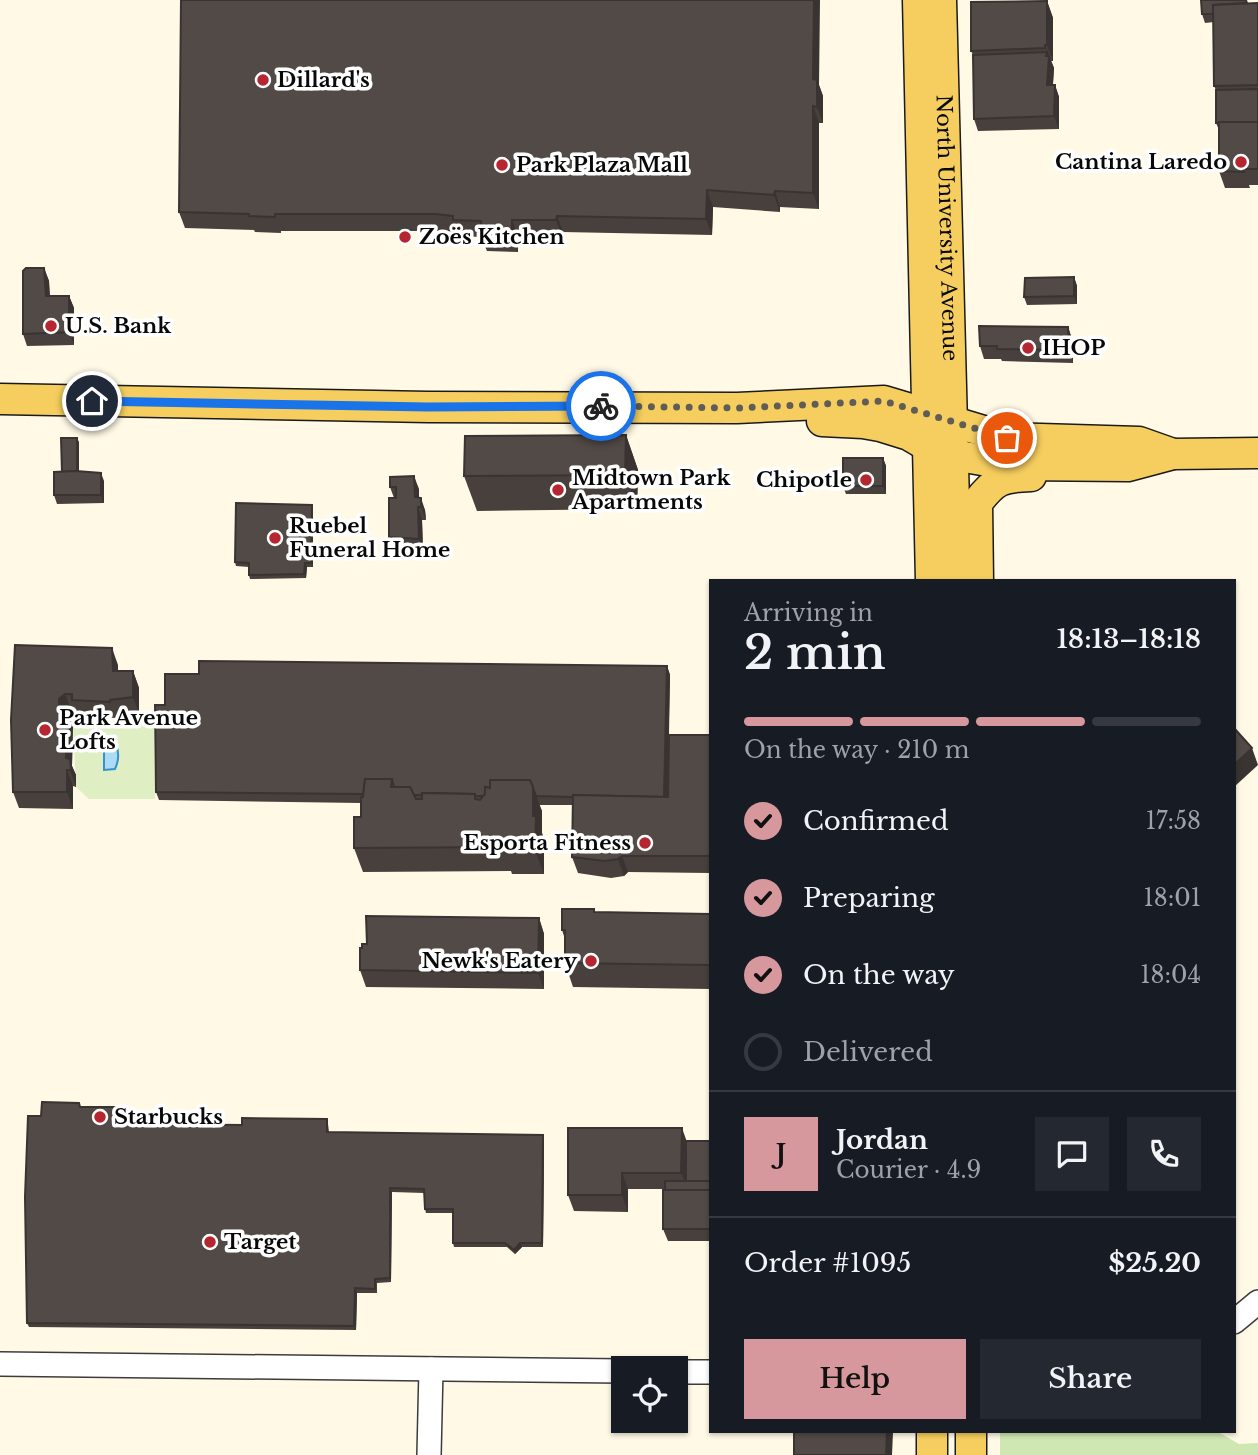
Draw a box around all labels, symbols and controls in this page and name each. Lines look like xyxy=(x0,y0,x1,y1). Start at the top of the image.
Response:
place label: Dillard's xyxy=(277,67,370,93)
marker: Dillard's xyxy=(255,72,271,88)
street label: North University Avenue xyxy=(930,94,963,362)
place label: Cantina Laredo xyxy=(1055,149,1227,175)
place label: Park Plaza Mall xyxy=(516,152,688,178)
marker: Cantina Laredo xyxy=(1233,154,1249,170)
marker: Park Plaza Mall xyxy=(494,157,510,173)
place label: Zoës Kitchen xyxy=(419,224,565,250)
marker: Zoës Kitchen xyxy=(397,229,413,245)
place label: U.S. Bank xyxy=(65,313,172,339)
marker: U.S. Bank xyxy=(43,318,59,334)
place label: IHOP xyxy=(1042,335,1105,361)
marker: IHOP xyxy=(1020,340,1036,356)
pin xyxy=(62,371,122,431)
courier xyxy=(566,371,636,441)
icon: home xyxy=(73,382,111,420)
icon: bike xyxy=(582,387,620,425)
pin xyxy=(977,408,1037,468)
icon: bag xyxy=(988,419,1026,457)
place label: Midtown Park Apartments xyxy=(571,465,732,515)
place label: Chipotle xyxy=(756,467,852,493)
marker: Chipotle xyxy=(858,472,874,488)
marker: Midtown Park Apartments xyxy=(550,482,566,498)
place label: Ruebel Funeral Home xyxy=(289,513,450,563)
marker: Ruebel Funeral Home xyxy=(267,530,283,546)
text: Arriving in xyxy=(744,599,873,627)
text: 18:13–18:18 xyxy=(1056,623,1201,655)
text: 2 min xyxy=(744,624,886,681)
place label: Park Avenue Lofts xyxy=(59,705,198,755)
marker: Park Avenue Lofts xyxy=(37,722,53,738)
text: On the way · 210 m xyxy=(744,736,969,764)
icon: check xyxy=(744,802,782,840)
text: Confirmed xyxy=(803,805,948,837)
text: 17:58 xyxy=(1146,807,1201,835)
place label: Esporta Fitness xyxy=(463,830,631,856)
marker: Esporta Fitness xyxy=(637,835,653,851)
icon: check xyxy=(744,879,782,917)
text: Preparing xyxy=(803,882,935,914)
text: 18:01 xyxy=(1144,884,1201,912)
place label: Newk's Eatery xyxy=(422,948,577,974)
marker: Newk's Eatery xyxy=(583,953,599,969)
icon: check xyxy=(744,956,782,994)
text: On the way xyxy=(803,959,955,991)
text: 18:04 xyxy=(1140,961,1201,989)
text: Delivered xyxy=(803,1036,933,1068)
place label: Starbucks xyxy=(114,1104,223,1130)
marker: Starbucks xyxy=(92,1109,108,1125)
button: chat xyxy=(1035,1117,1109,1191)
button: phone xyxy=(1127,1117,1201,1191)
text: Jordan xyxy=(836,1124,928,1156)
text: J xyxy=(776,1138,786,1170)
text: Courier · 4.9 xyxy=(836,1156,981,1184)
place label: Target xyxy=(224,1229,296,1255)
marker: Target xyxy=(202,1234,218,1250)
text: Order #1095 xyxy=(744,1247,911,1279)
text: $25.20 xyxy=(1109,1247,1201,1279)
button: Help xyxy=(744,1339,966,1419)
button: Share xyxy=(980,1339,1201,1419)
map controls xyxy=(611,1356,688,1433)
button: locate xyxy=(611,1356,688,1433)

